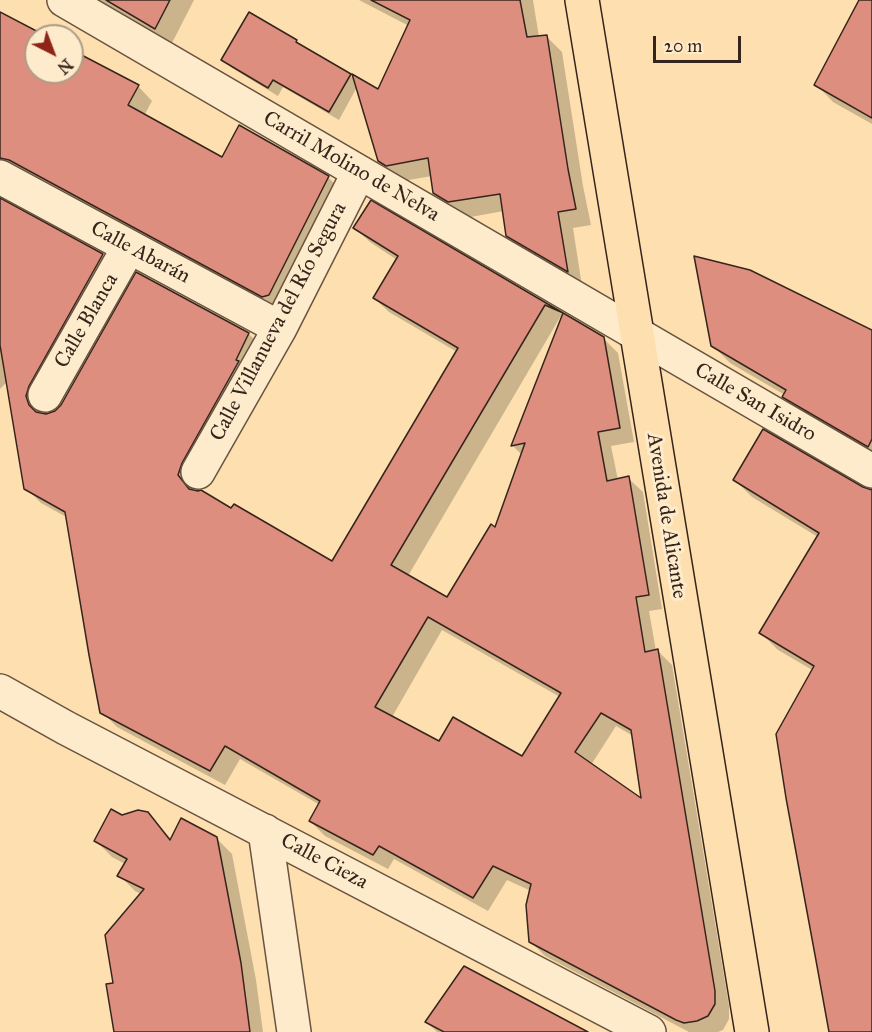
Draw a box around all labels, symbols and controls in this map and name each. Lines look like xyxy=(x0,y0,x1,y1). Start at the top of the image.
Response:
north arrow xyxy=(24,24,84,84)
scale bar xyxy=(656,24,744,62)
text: 20 m xyxy=(664,35,702,57)
text: N xyxy=(54,55,76,78)
street label: Carril Molino de Nelva xyxy=(258,106,444,228)
street label: Calle Villanueva del Río Segura xyxy=(205,198,353,446)
street label: Calle Abarán xyxy=(86,216,194,290)
street label: Calle Blanca xyxy=(50,269,124,373)
street label: Calle San Isidro xyxy=(690,358,820,448)
street label: Avenida de Alicante xyxy=(640,431,692,601)
street label: Calle Cieza xyxy=(276,829,372,895)

